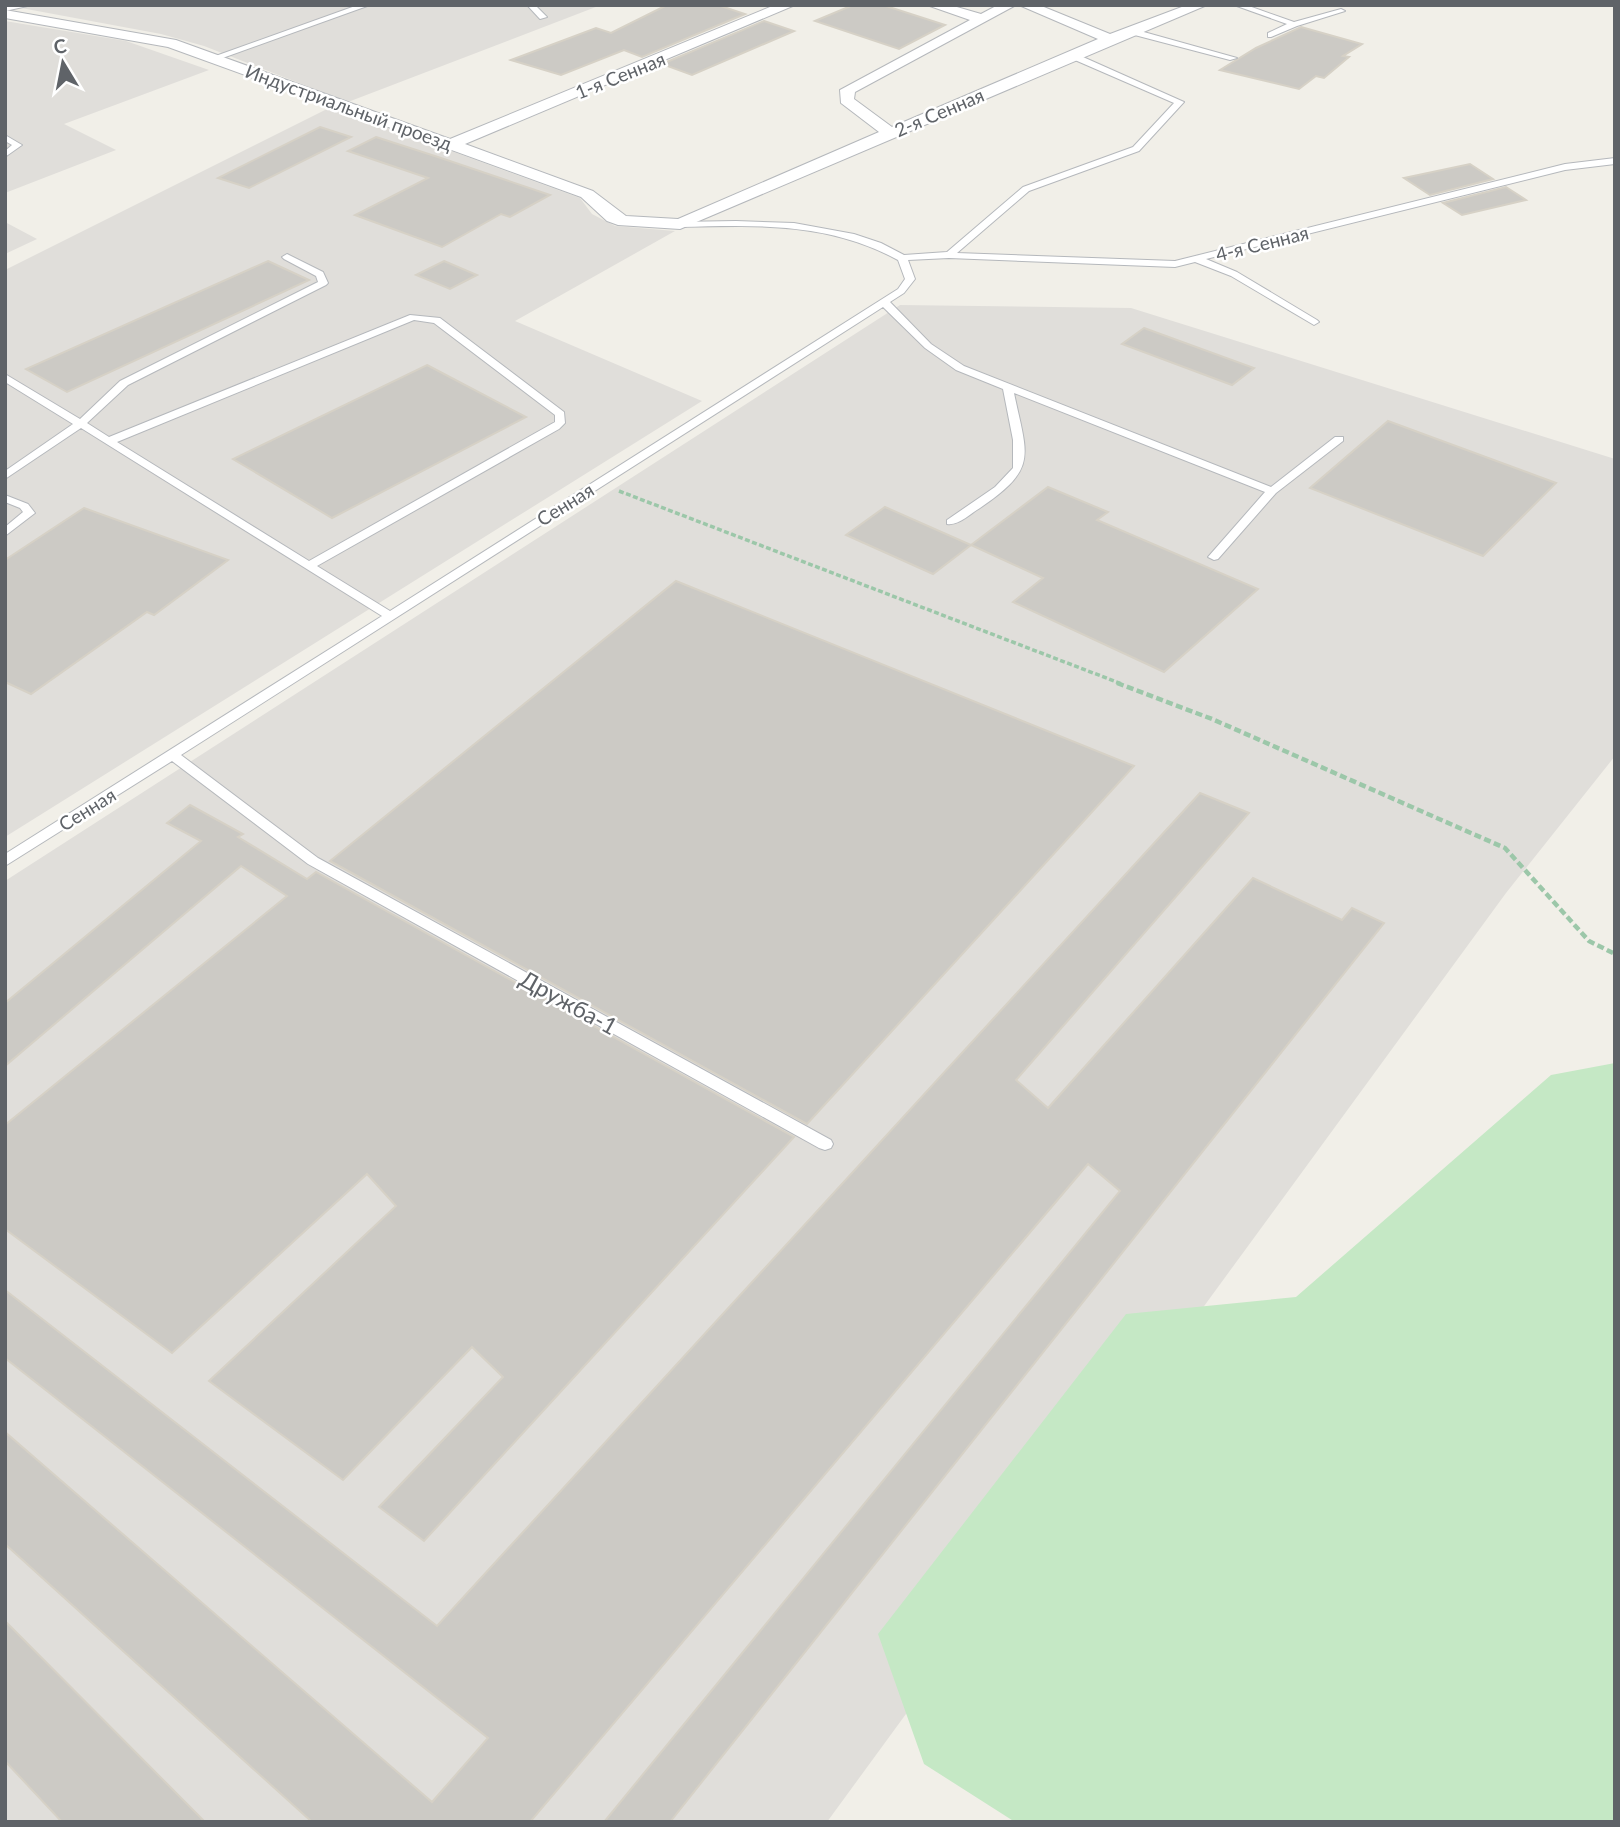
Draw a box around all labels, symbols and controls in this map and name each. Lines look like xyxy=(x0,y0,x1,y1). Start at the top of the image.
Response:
north arrow xyxy=(28,28,98,98)
text: С xyxy=(52,33,69,58)
street label: 1-я Сенная xyxy=(572,47,668,103)
street label: Индустриальный проезд xyxy=(242,59,456,155)
street label: 2-я Сенная xyxy=(891,83,987,141)
street label: 4-я Сенная xyxy=(1213,220,1311,266)
street label: Сенная xyxy=(532,478,598,530)
street label: Сенная xyxy=(54,783,120,835)
street label: Дружба-1 xyxy=(515,964,623,1040)

